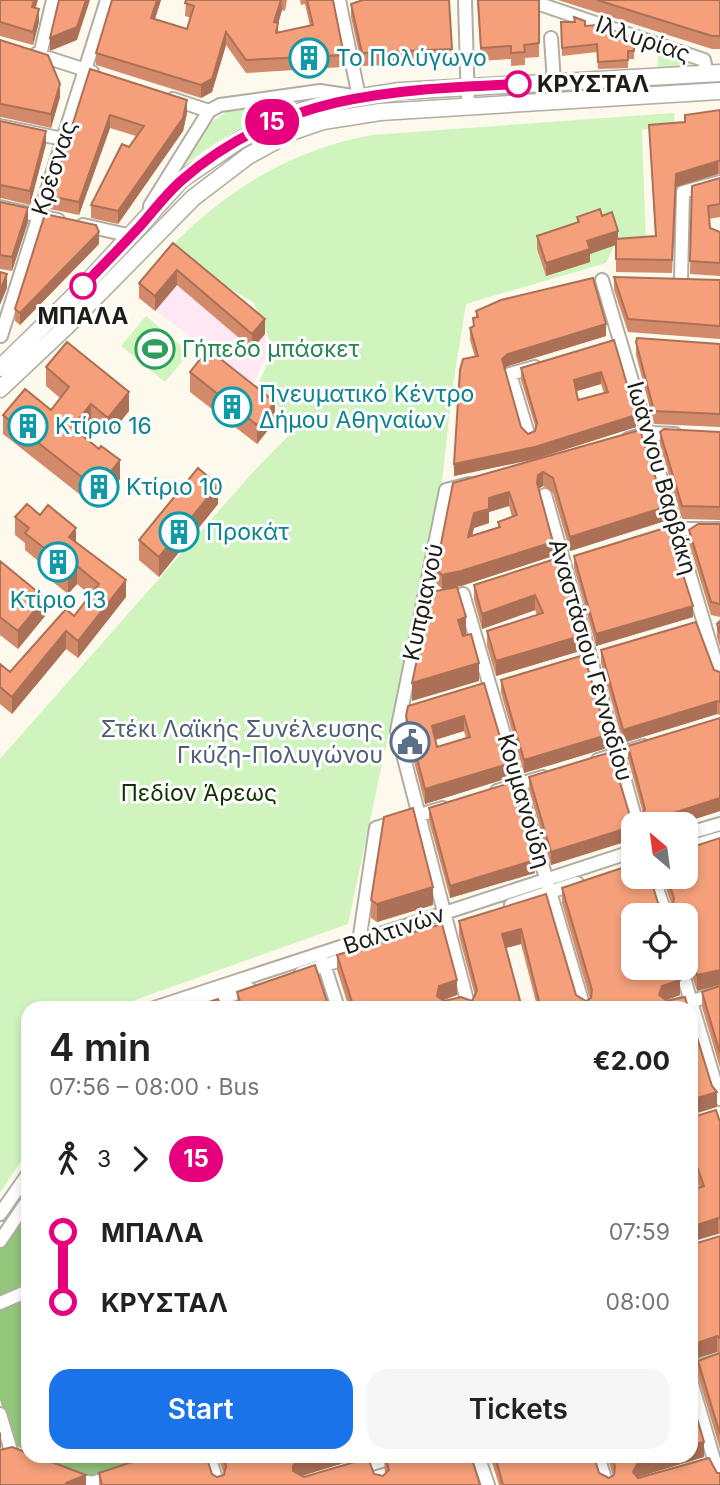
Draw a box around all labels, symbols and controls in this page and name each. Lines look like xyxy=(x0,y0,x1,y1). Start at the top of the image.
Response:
street label: Ιλλυρίας xyxy=(592,10,694,68)
building icon: Το Πολύγωνο xyxy=(288,37,330,79)
place label: Το Πολύγωνο xyxy=(336,44,487,72)
place label: ΚΡΥΣΤΑΛ xyxy=(537,70,649,98)
marker: ΚΡΥΣΤΑΛ xyxy=(505,71,531,97)
line badge: 15 xyxy=(240,99,304,145)
text: 15 xyxy=(259,107,285,136)
street label: Κρέσνας xyxy=(26,117,82,219)
marker: ΜΠΑΛΑ xyxy=(70,273,96,299)
place label: ΜΠΑΛΑ xyxy=(38,302,128,330)
sports icon: Γήπεδο μπάσκετ xyxy=(134,328,176,370)
place label: Γήπεδο μπάσκετ xyxy=(182,335,360,363)
street label: Ιωάννου Βαρβάκη xyxy=(621,378,703,578)
place label: Πνευματικό Κέντρο Δήμου Αθηναίων xyxy=(259,380,474,434)
building icon: Πνευματικό Κέντρο Δήμου Αθηναίων xyxy=(211,386,253,428)
building icon: Κτίριο 16 xyxy=(7,405,49,447)
place label: Κτίριο 16 xyxy=(55,412,152,440)
building icon: Κτίριο 10 xyxy=(78,466,120,508)
place label: Κτίριο 10 xyxy=(126,473,223,501)
building icon: Προκάτ xyxy=(158,511,200,553)
place label: Προκάτ xyxy=(206,518,289,546)
street label: Αναστάσιου Γενναδίου xyxy=(543,536,639,784)
building icon: Κτίριο 13 xyxy=(37,541,79,583)
street label: Κυπριανού xyxy=(397,541,449,663)
place label: Κτίριο 13 xyxy=(10,586,106,614)
place label: Στέκι Λαϊκής Συνέλευσης Γκύζη-Πολυγώνου xyxy=(101,715,383,769)
public building icon: Στέκι Λαϊκής Συνέλευσης Γκύζη-Πολυγώνου xyxy=(389,721,431,763)
street label: Κουμανούδη xyxy=(491,731,557,871)
park label: Πεδίον Άρεως xyxy=(121,779,277,807)
north arrow xyxy=(621,812,698,889)
map controls xyxy=(621,812,698,980)
street label: Βαλτινών xyxy=(340,900,448,960)
button: locate xyxy=(621,903,698,980)
text: 4 min xyxy=(49,1024,151,1070)
text: €2.00 xyxy=(593,1045,670,1076)
text: 07:56 – 08:00 · Bus xyxy=(49,1073,259,1101)
icon: walk xyxy=(49,1140,87,1178)
icon: forward xyxy=(121,1140,159,1178)
text: 15 xyxy=(183,1144,209,1173)
text: 3 xyxy=(97,1145,111,1173)
text: ΜΠΑΛΑ xyxy=(101,1217,204,1248)
text: 07:59 xyxy=(609,1218,670,1246)
text: ΚΡΥΣΤΑΛ xyxy=(101,1287,228,1318)
text: 08:00 xyxy=(606,1288,670,1316)
button: Start xyxy=(49,1369,353,1449)
button: Tickets xyxy=(367,1369,670,1449)

